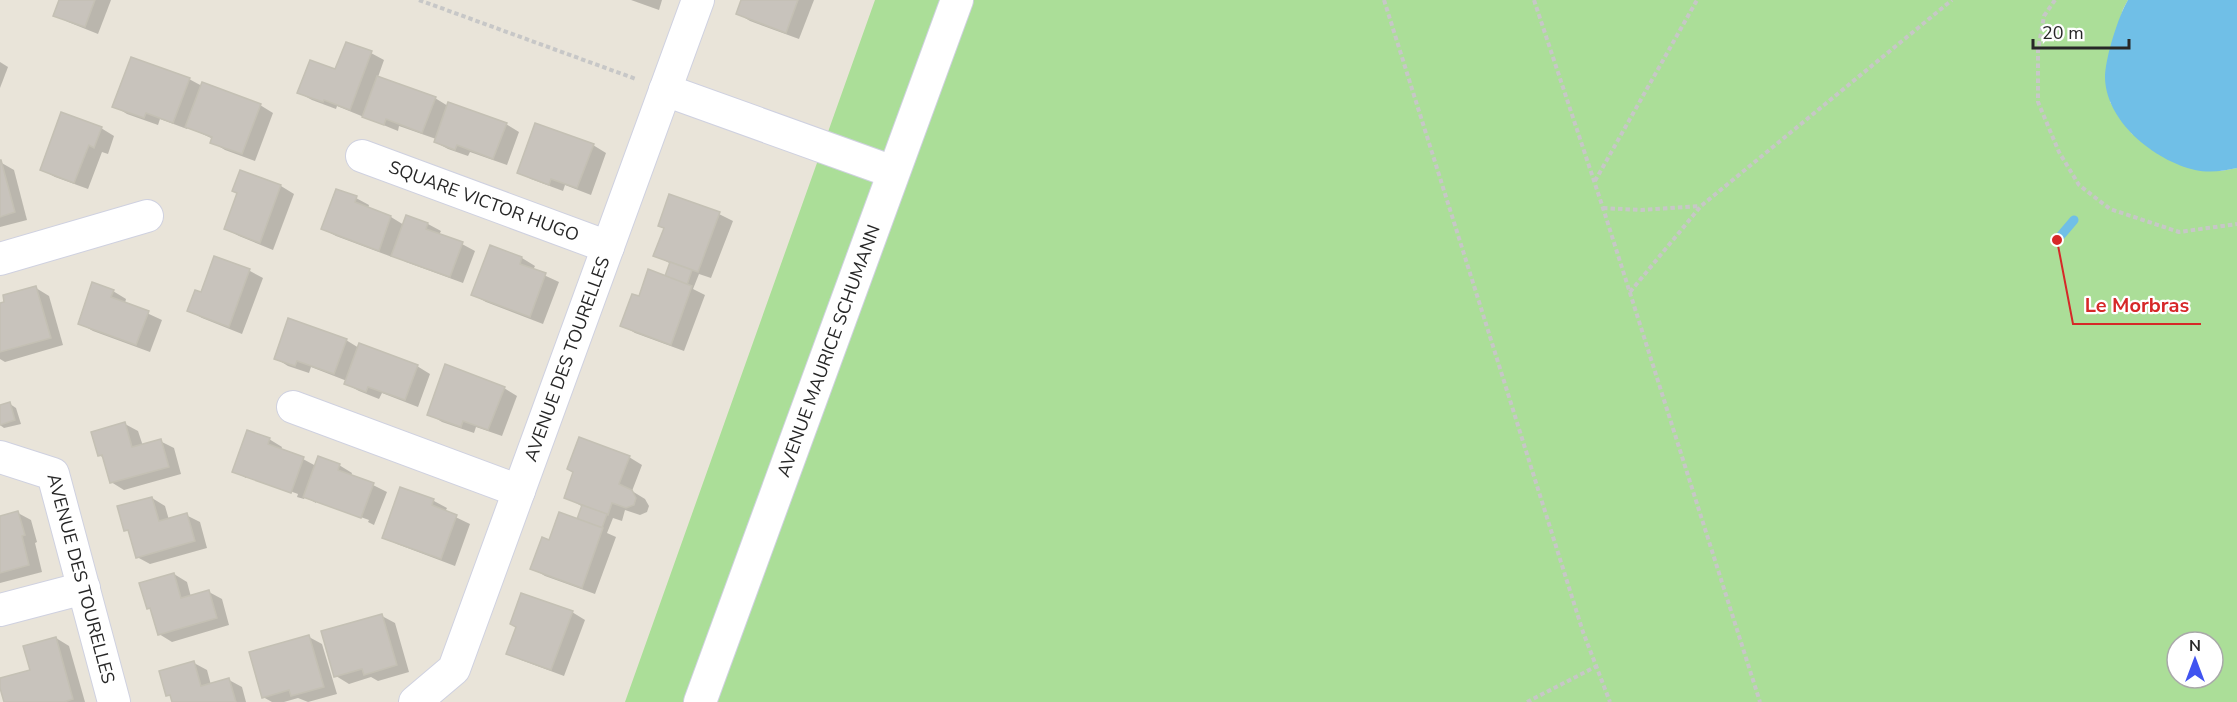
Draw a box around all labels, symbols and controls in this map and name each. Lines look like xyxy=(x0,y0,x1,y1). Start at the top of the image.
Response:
scale bar xyxy=(2033,12,2129,50)
text: 20 m xyxy=(2042,21,2084,45)
street label: SQUARE VICTOR HUGO xyxy=(385,155,583,247)
street label: AVENUE MAURICE SCHUMANN xyxy=(771,221,886,480)
street label: AVENUE DES TOURELLES xyxy=(519,253,615,465)
callout: Le Morbras xyxy=(2073,286,2201,324)
text: Le Morbras xyxy=(2085,292,2190,319)
street label: AVENUE DES TOURELLES xyxy=(41,471,121,686)
north arrow xyxy=(2165,630,2225,690)
text: N xyxy=(2189,635,2201,657)

